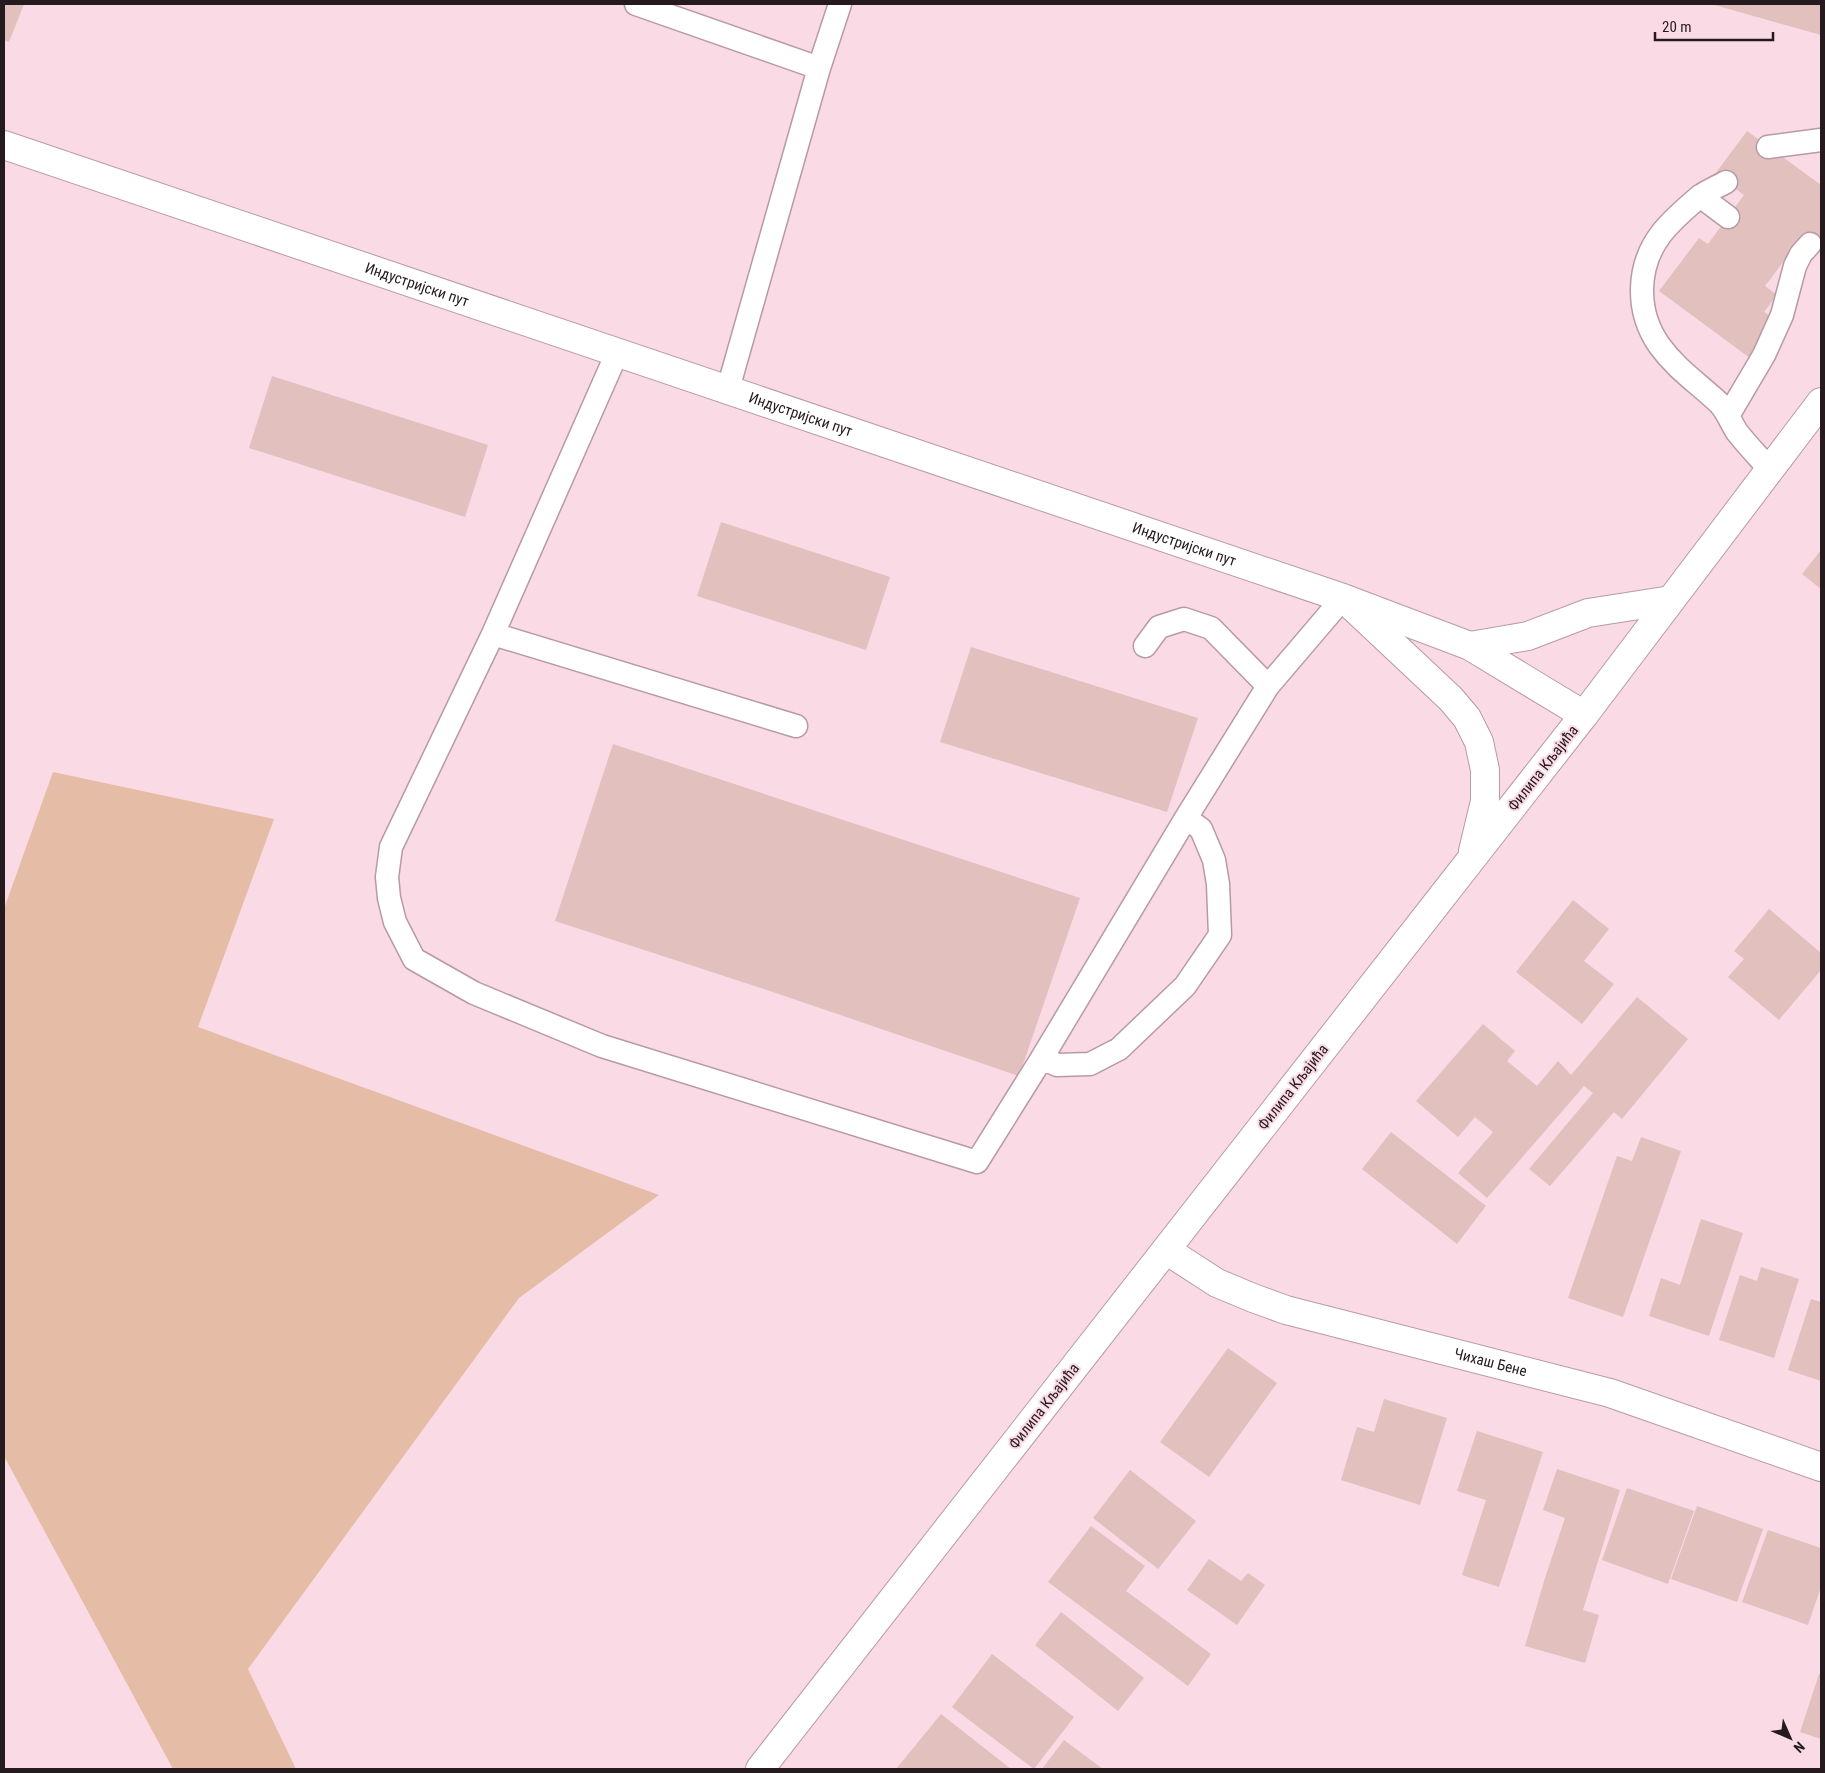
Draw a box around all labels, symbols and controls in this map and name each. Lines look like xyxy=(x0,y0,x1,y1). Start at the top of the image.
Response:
scale bar xyxy=(1655,10,1772,42)
text: 20 m xyxy=(1662,18,1692,36)
street label: Индустријски пут xyxy=(363,259,471,311)
street label: Индустријски пут xyxy=(746,389,855,440)
street label: Индустријски пут xyxy=(1130,518,1239,570)
street label: Филипа Кљајића xyxy=(1504,722,1582,814)
street label: Филипа Кљајића xyxy=(1254,1041,1332,1133)
street label: Чихаш Бене xyxy=(1452,1344,1529,1380)
street label: Филипа Кљајића xyxy=(1005,1360,1083,1452)
north arrow xyxy=(1765,1713,1815,1763)
text: N xyxy=(1791,1739,1808,1756)

